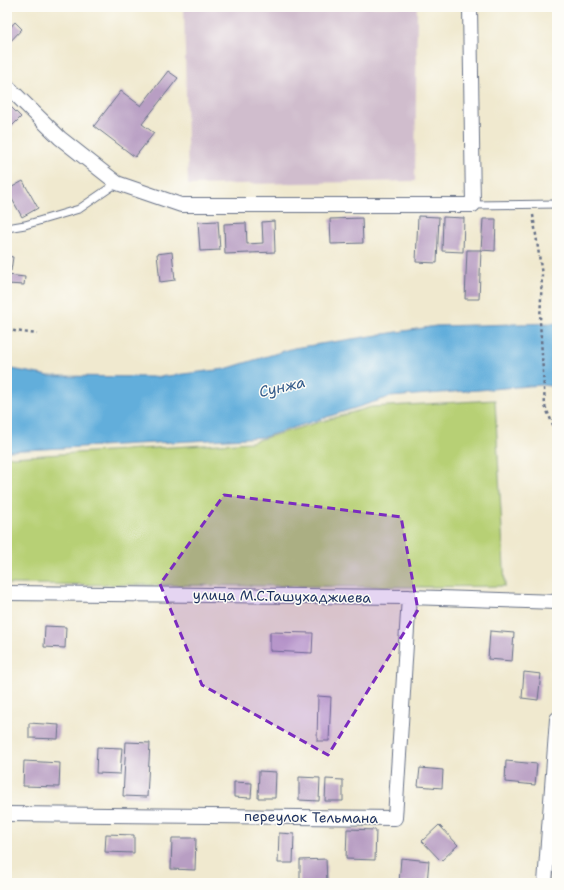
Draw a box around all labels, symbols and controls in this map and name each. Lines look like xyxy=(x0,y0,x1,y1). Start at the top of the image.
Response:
water label: Сунжа xyxy=(257,372,307,402)
street label: улица М.С.Ташухаджиева xyxy=(193,585,372,607)
street label: переулок Тельмана xyxy=(244,807,378,827)

